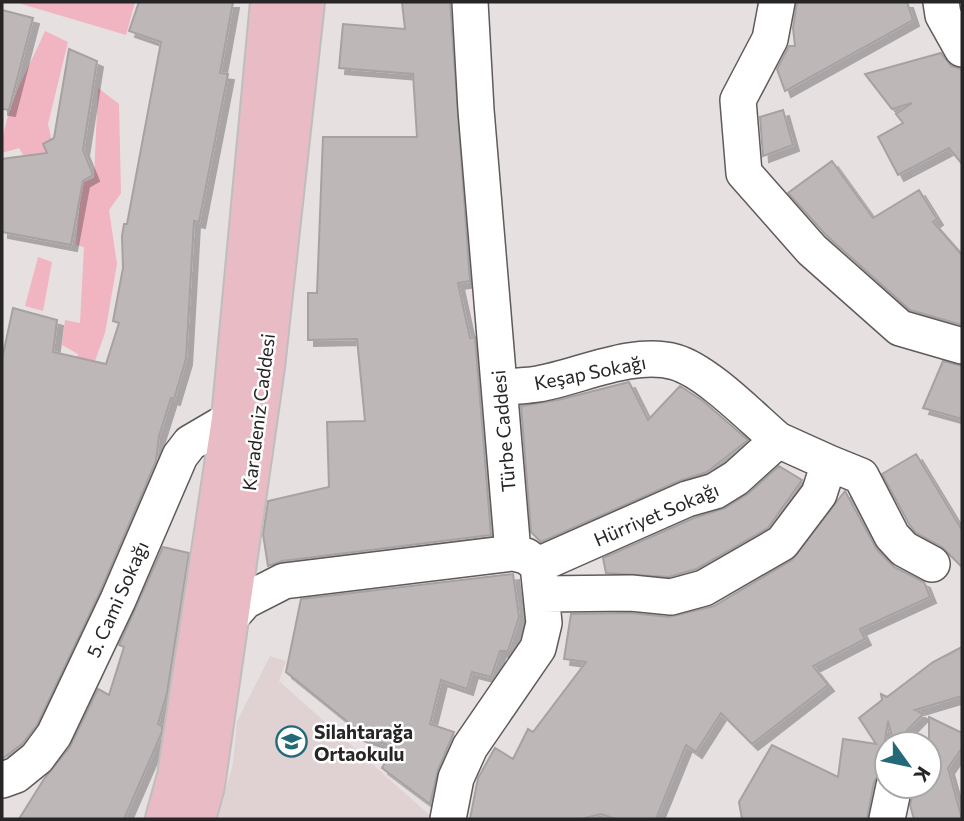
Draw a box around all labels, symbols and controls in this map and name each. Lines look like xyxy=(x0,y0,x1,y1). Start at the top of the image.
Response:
street label: Karadeniz Caddesi xyxy=(237,332,279,492)
street label: Keşap Sokağı xyxy=(532,350,648,394)
street label: Türbe Caddesi xyxy=(486,369,520,493)
street label: Hürriyet Sokağı xyxy=(590,477,722,551)
street label: 5. Cami Sokağı xyxy=(81,537,153,661)
place label: Silahtarağa Ortaokulu xyxy=(314,720,413,765)
school or university icon: Silahtarağa Ortaokulu xyxy=(274,725,308,759)
north arrow xyxy=(873,730,943,800)
text: K xyxy=(909,763,936,786)

